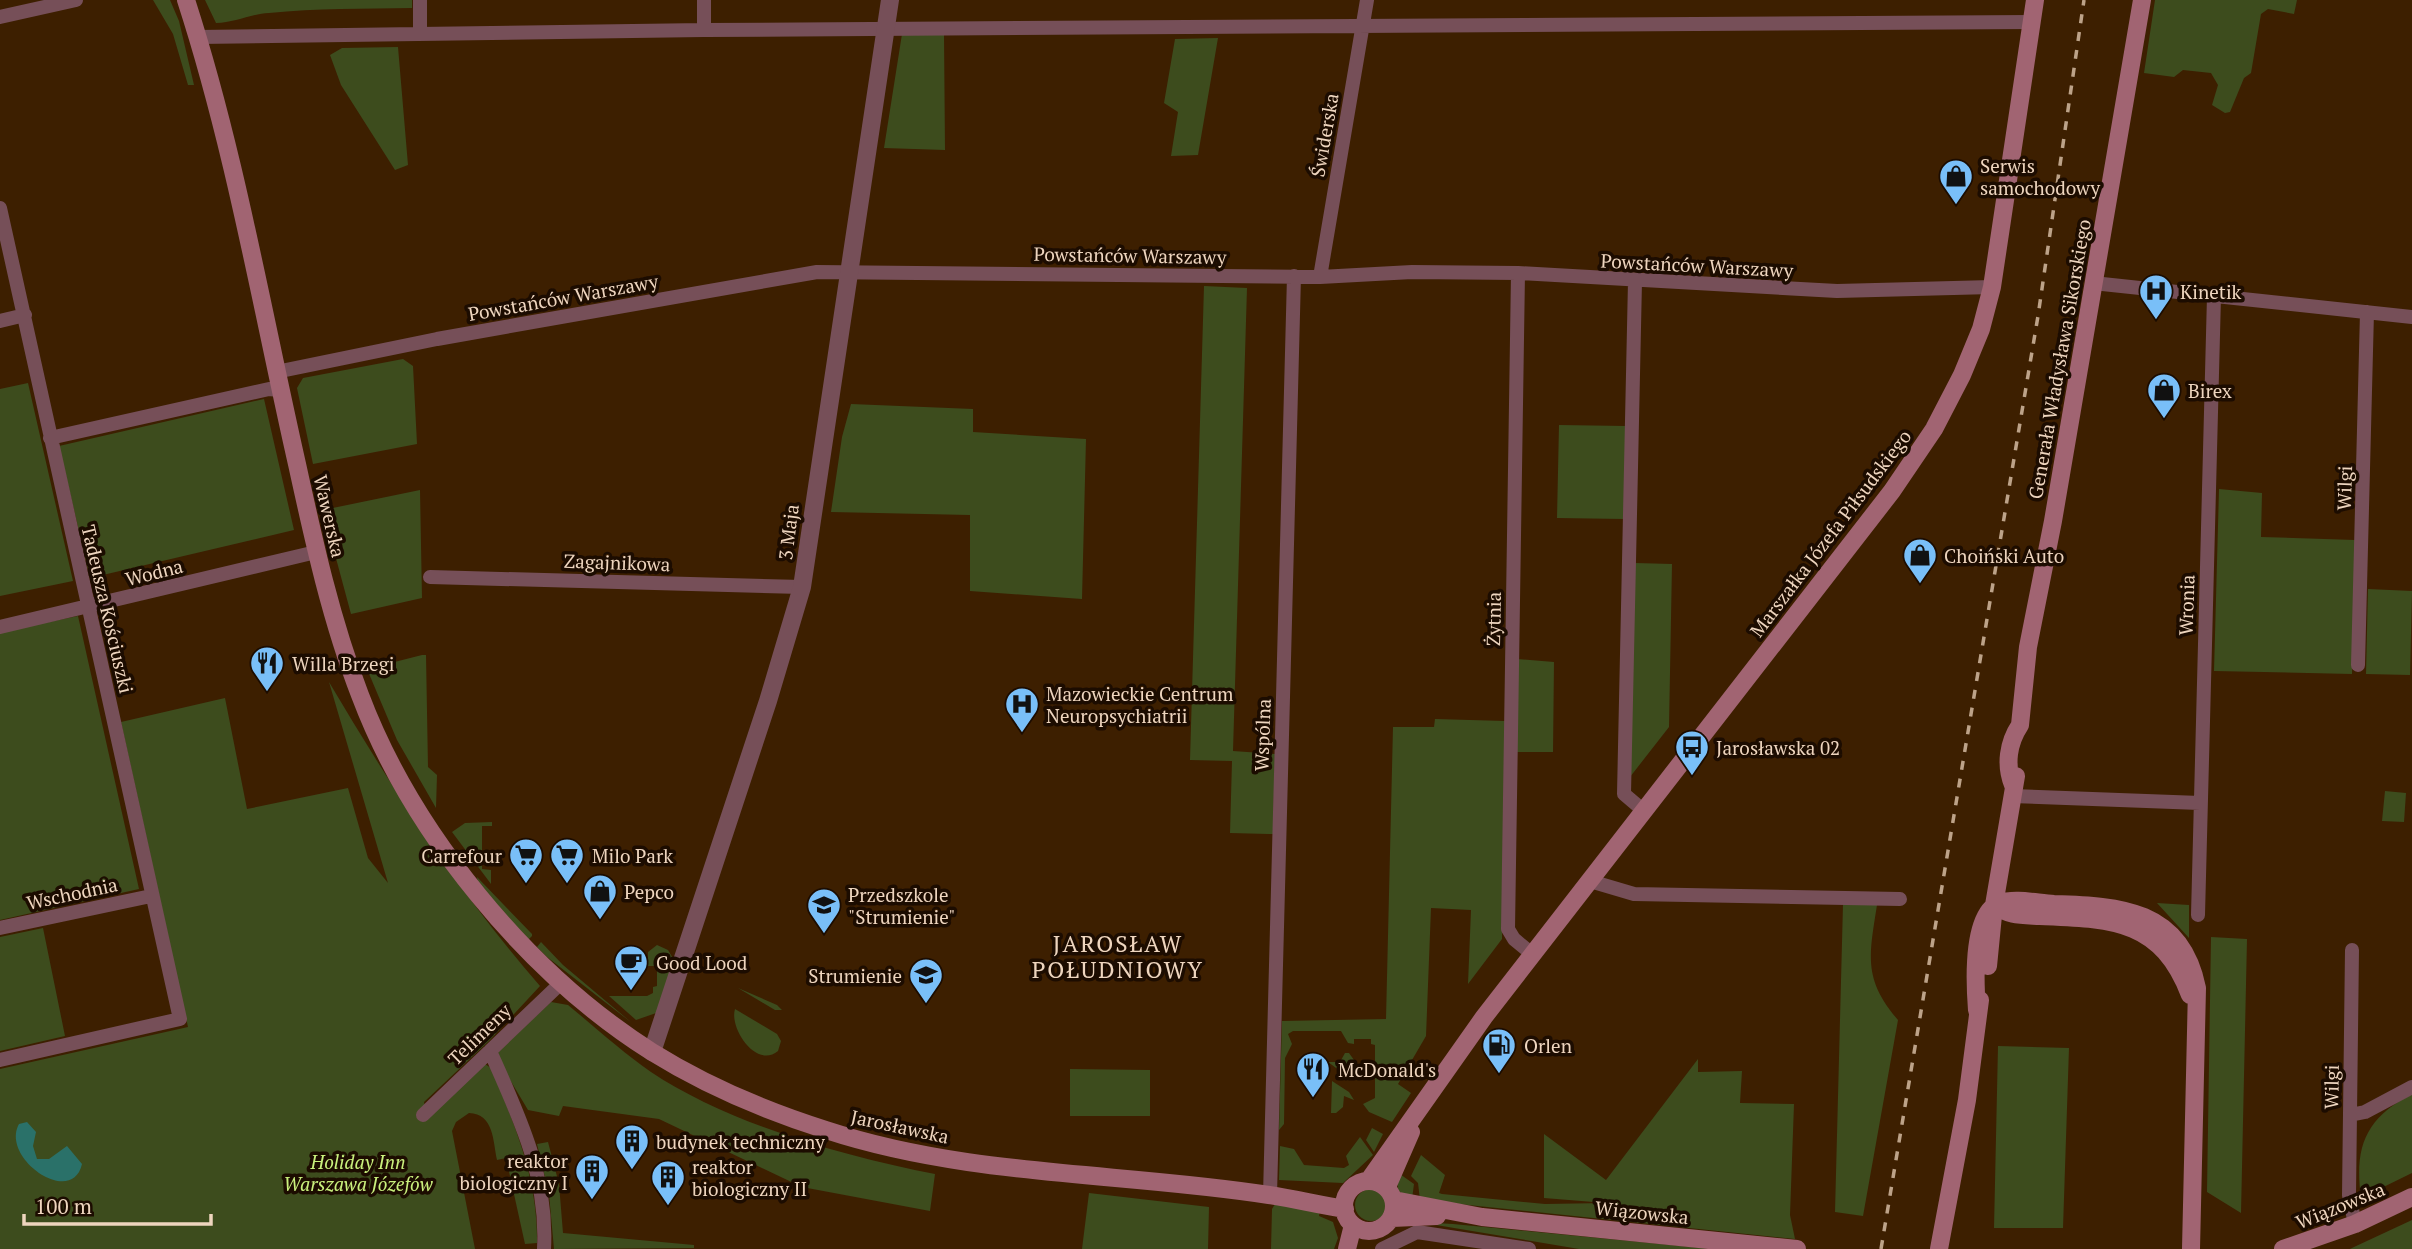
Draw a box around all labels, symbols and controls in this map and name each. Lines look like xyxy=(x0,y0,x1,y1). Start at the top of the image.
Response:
street label: Świderska xyxy=(1304,91,1344,179)
place label: Serwis samochodowy xyxy=(1980,153,2100,200)
shop icon: Serwis samochodowy xyxy=(1937,157,1975,206)
street label: Generała Władysława Sikorskiego xyxy=(2022,217,2096,501)
street label: Powstańców Warszawy xyxy=(1033,241,1227,269)
street label: Powstańców Warszawy xyxy=(1600,247,1794,283)
street label: Powstańców Warszawy xyxy=(466,268,660,326)
hospital icon: Kinetik xyxy=(2137,272,2175,321)
place label: Kinetik xyxy=(2180,279,2242,304)
shop icon: Birex xyxy=(2145,371,2183,420)
place label: Birex xyxy=(2188,378,2232,403)
street label: Marszałka Józefa Piłsudskiego xyxy=(1744,424,1916,642)
street label: Wilgi xyxy=(2331,465,2357,511)
street label: Wawerska xyxy=(308,472,352,560)
street label: 3 Maja xyxy=(772,502,804,561)
street label: Tadeusza Kościuszki xyxy=(76,522,140,696)
shop icon: Choiński Auto xyxy=(1901,536,1939,585)
place label: Choiński Auto xyxy=(1944,543,2064,568)
street label: Zagajnikowa xyxy=(563,548,671,576)
street label: Wodna xyxy=(123,553,186,591)
street label: Wronia xyxy=(2172,574,2200,636)
street label: Żytnia xyxy=(1480,591,1506,646)
restaurant icon: Willa Brzegi xyxy=(248,644,286,693)
place label: Willa Brzegi xyxy=(292,651,394,676)
place label: Mazowieckie Centrum Neuropsychiatrii xyxy=(1046,681,1234,728)
hospital icon: Mazowieckie Centrum Neuropsychiatrii xyxy=(1003,685,1041,734)
street label: Wspólna xyxy=(1248,698,1276,772)
bus stop icon: Jarosławska 02 xyxy=(1673,728,1711,777)
place label: Jarosławska 02 xyxy=(1716,735,1840,760)
supermarket icon: Carrefour xyxy=(507,836,545,885)
supermarket icon: Milo Park xyxy=(548,836,586,885)
place label: Carrefour xyxy=(421,843,503,868)
place label: Milo Park xyxy=(592,843,673,868)
street label: Wschodnia xyxy=(24,871,120,915)
shop icon: Pepco xyxy=(581,872,619,921)
place label: Pepco xyxy=(624,879,674,904)
place label: Przedszkole "Strumienie" xyxy=(848,882,955,929)
school or university icon: Przedszkole "Strumienie" xyxy=(805,886,843,935)
district label: JAROSŁAW POŁUDNIOWY xyxy=(1032,928,1204,985)
cafe icon: Good Lood xyxy=(612,943,650,992)
place label: Good Lood xyxy=(656,950,748,975)
school or university icon: Strumienie xyxy=(907,956,945,1005)
place label: Strumienie xyxy=(808,963,902,988)
street label: Telimeny xyxy=(442,998,516,1070)
fuel station icon: Orlen xyxy=(1480,1026,1518,1075)
place label: Orlen xyxy=(1524,1033,1572,1058)
restaurant icon: McDonald's xyxy=(1294,1050,1332,1099)
place label: McDonald's xyxy=(1338,1057,1436,1082)
street label: Wilgi xyxy=(2318,1064,2344,1110)
street label: Jarosławska xyxy=(849,1103,952,1149)
building icon: budynek techniczny xyxy=(613,1122,651,1171)
place label: budynek techniczny xyxy=(656,1129,825,1154)
place label: reaktor biologiczny I xyxy=(460,1148,569,1195)
park label: Holiday Inn Warszawa Józefów xyxy=(283,1149,434,1196)
building icon: reaktor biologiczny I xyxy=(573,1152,611,1201)
place label: reaktor biologiczny II xyxy=(692,1154,807,1201)
building icon: reaktor biologiczny II xyxy=(649,1158,687,1207)
street label: Wiązowska xyxy=(2292,1176,2389,1234)
scale bar xyxy=(24,1182,212,1226)
text: 100 m xyxy=(35,1192,92,1220)
street label: Wiązowska xyxy=(1594,1195,1690,1229)

